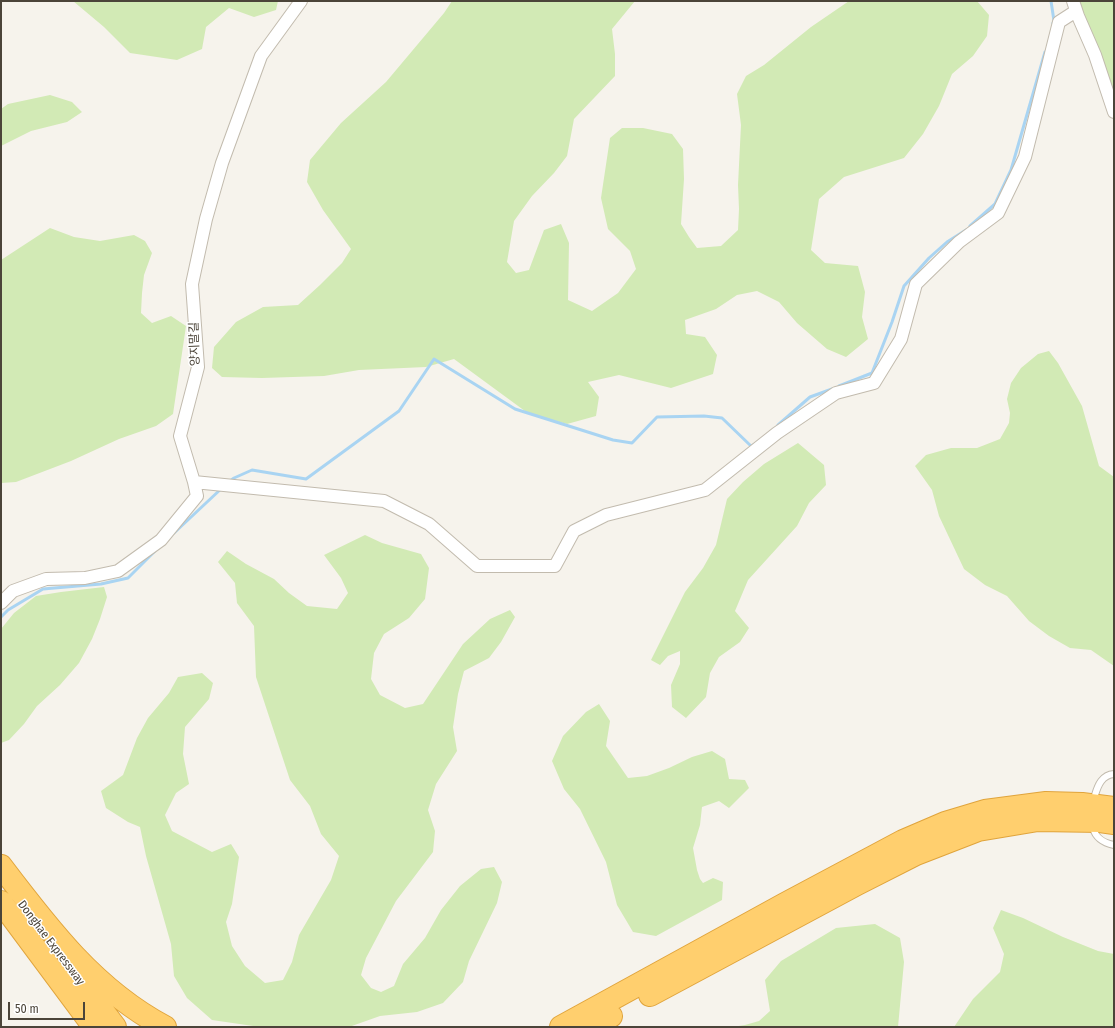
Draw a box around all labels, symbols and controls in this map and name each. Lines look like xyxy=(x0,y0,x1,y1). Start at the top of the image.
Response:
street label: 양지말길 xyxy=(187,322,203,366)
street label: Donghae Expressway xyxy=(15,898,87,988)
scale bar xyxy=(10,994,87,1020)
text: 50 m xyxy=(15,1002,39,1016)

